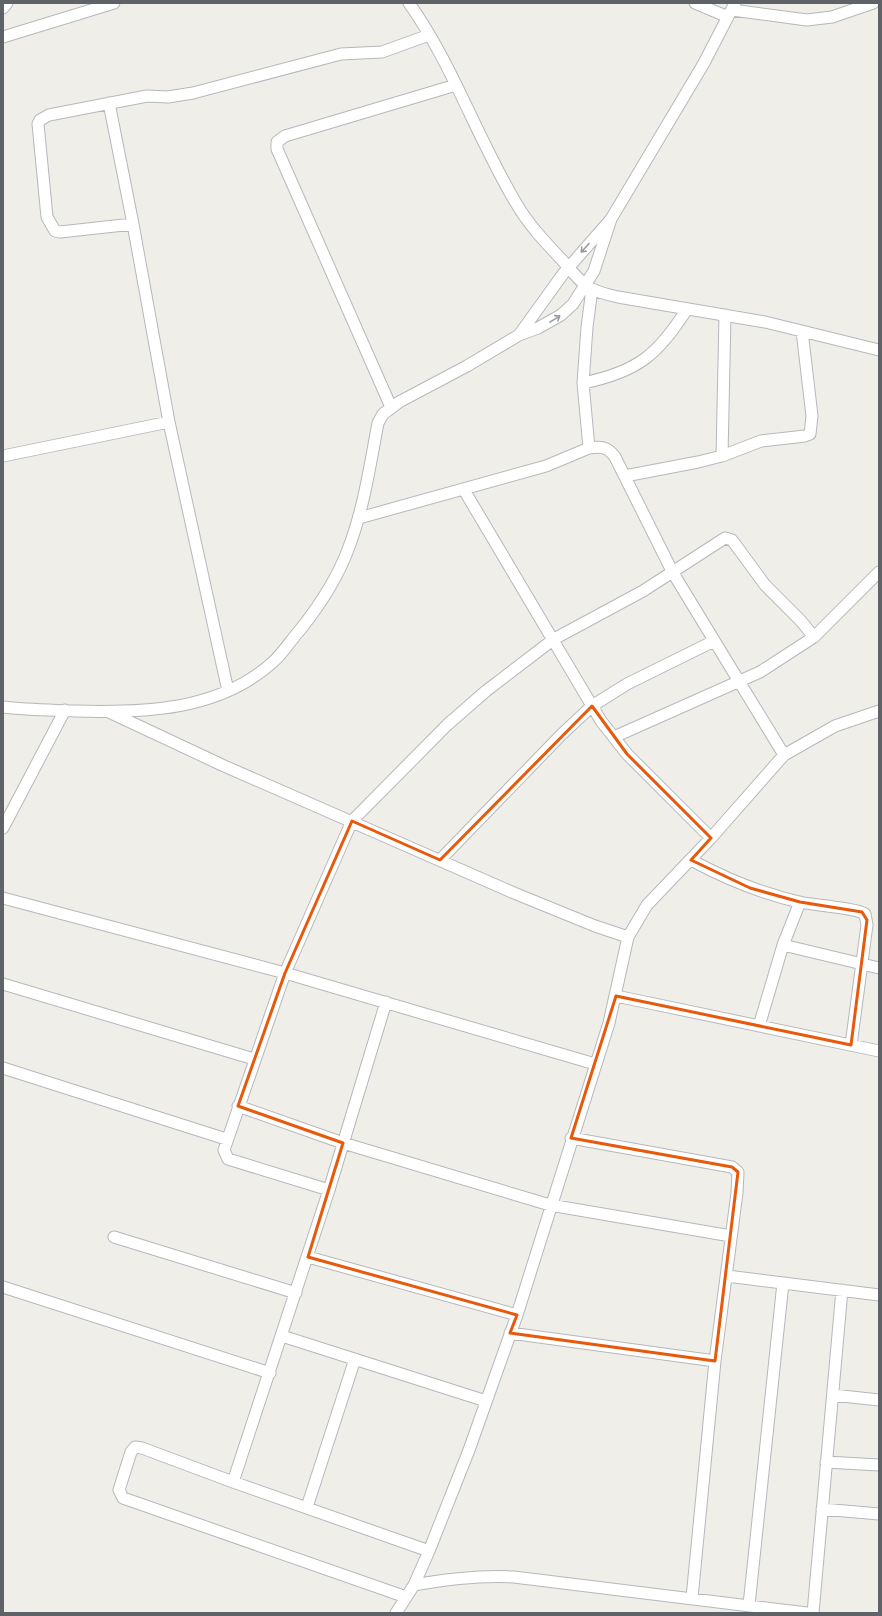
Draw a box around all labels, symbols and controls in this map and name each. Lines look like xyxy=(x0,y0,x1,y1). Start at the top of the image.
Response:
one-way arrow xyxy=(580,243,590,253)
one-way arrow xyxy=(549,315,561,323)

